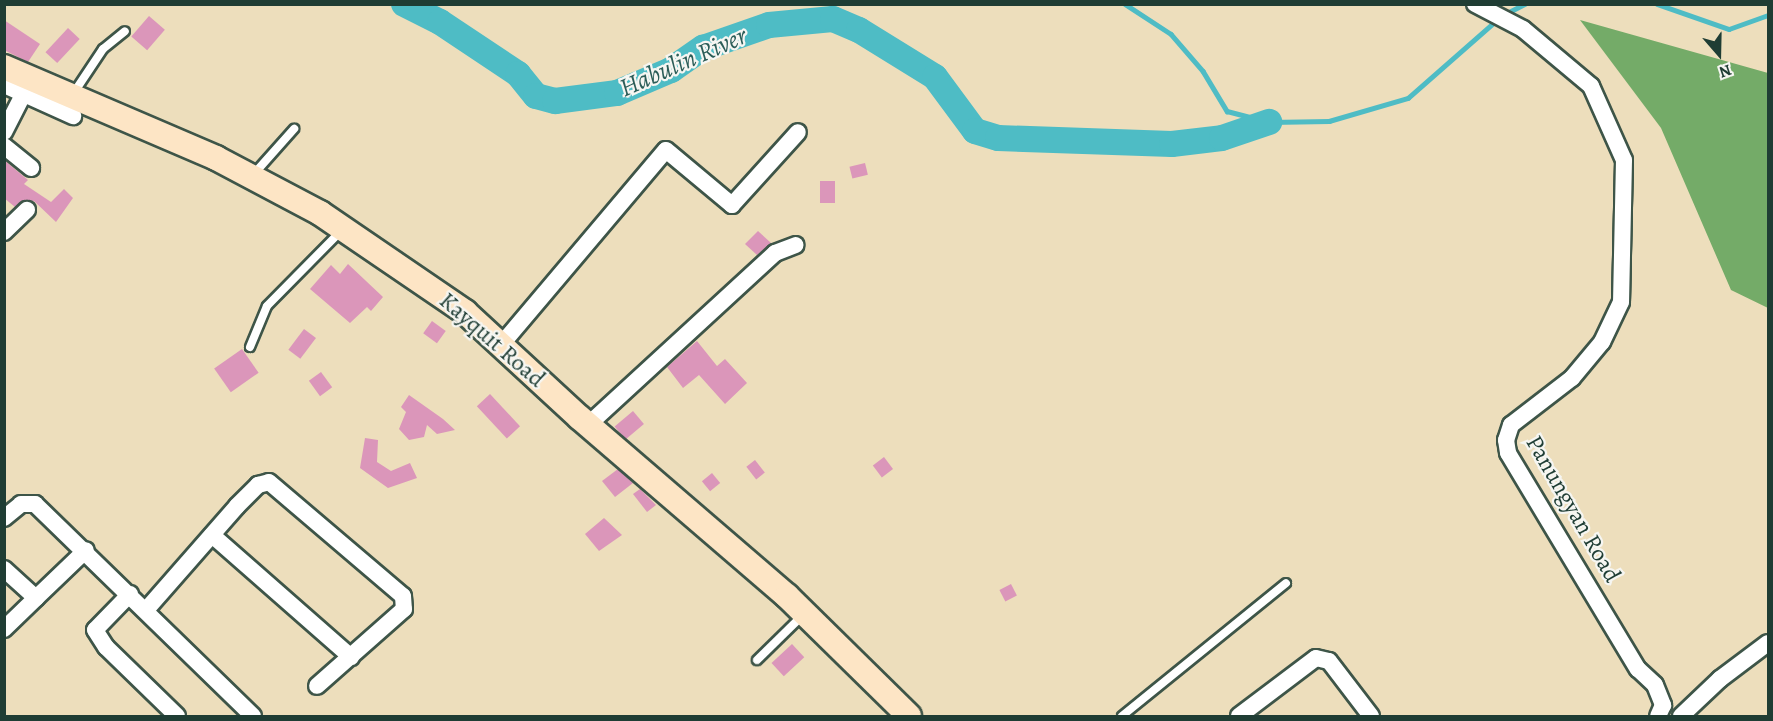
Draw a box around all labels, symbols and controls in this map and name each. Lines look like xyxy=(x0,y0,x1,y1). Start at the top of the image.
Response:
water label: Habulin River xyxy=(615,20,751,104)
north arrow xyxy=(1689,24,1749,84)
text: N xyxy=(1716,59,1734,83)
street label: Kayquit Road xyxy=(433,286,551,394)
street label: Panungyan Road xyxy=(1519,431,1627,587)

